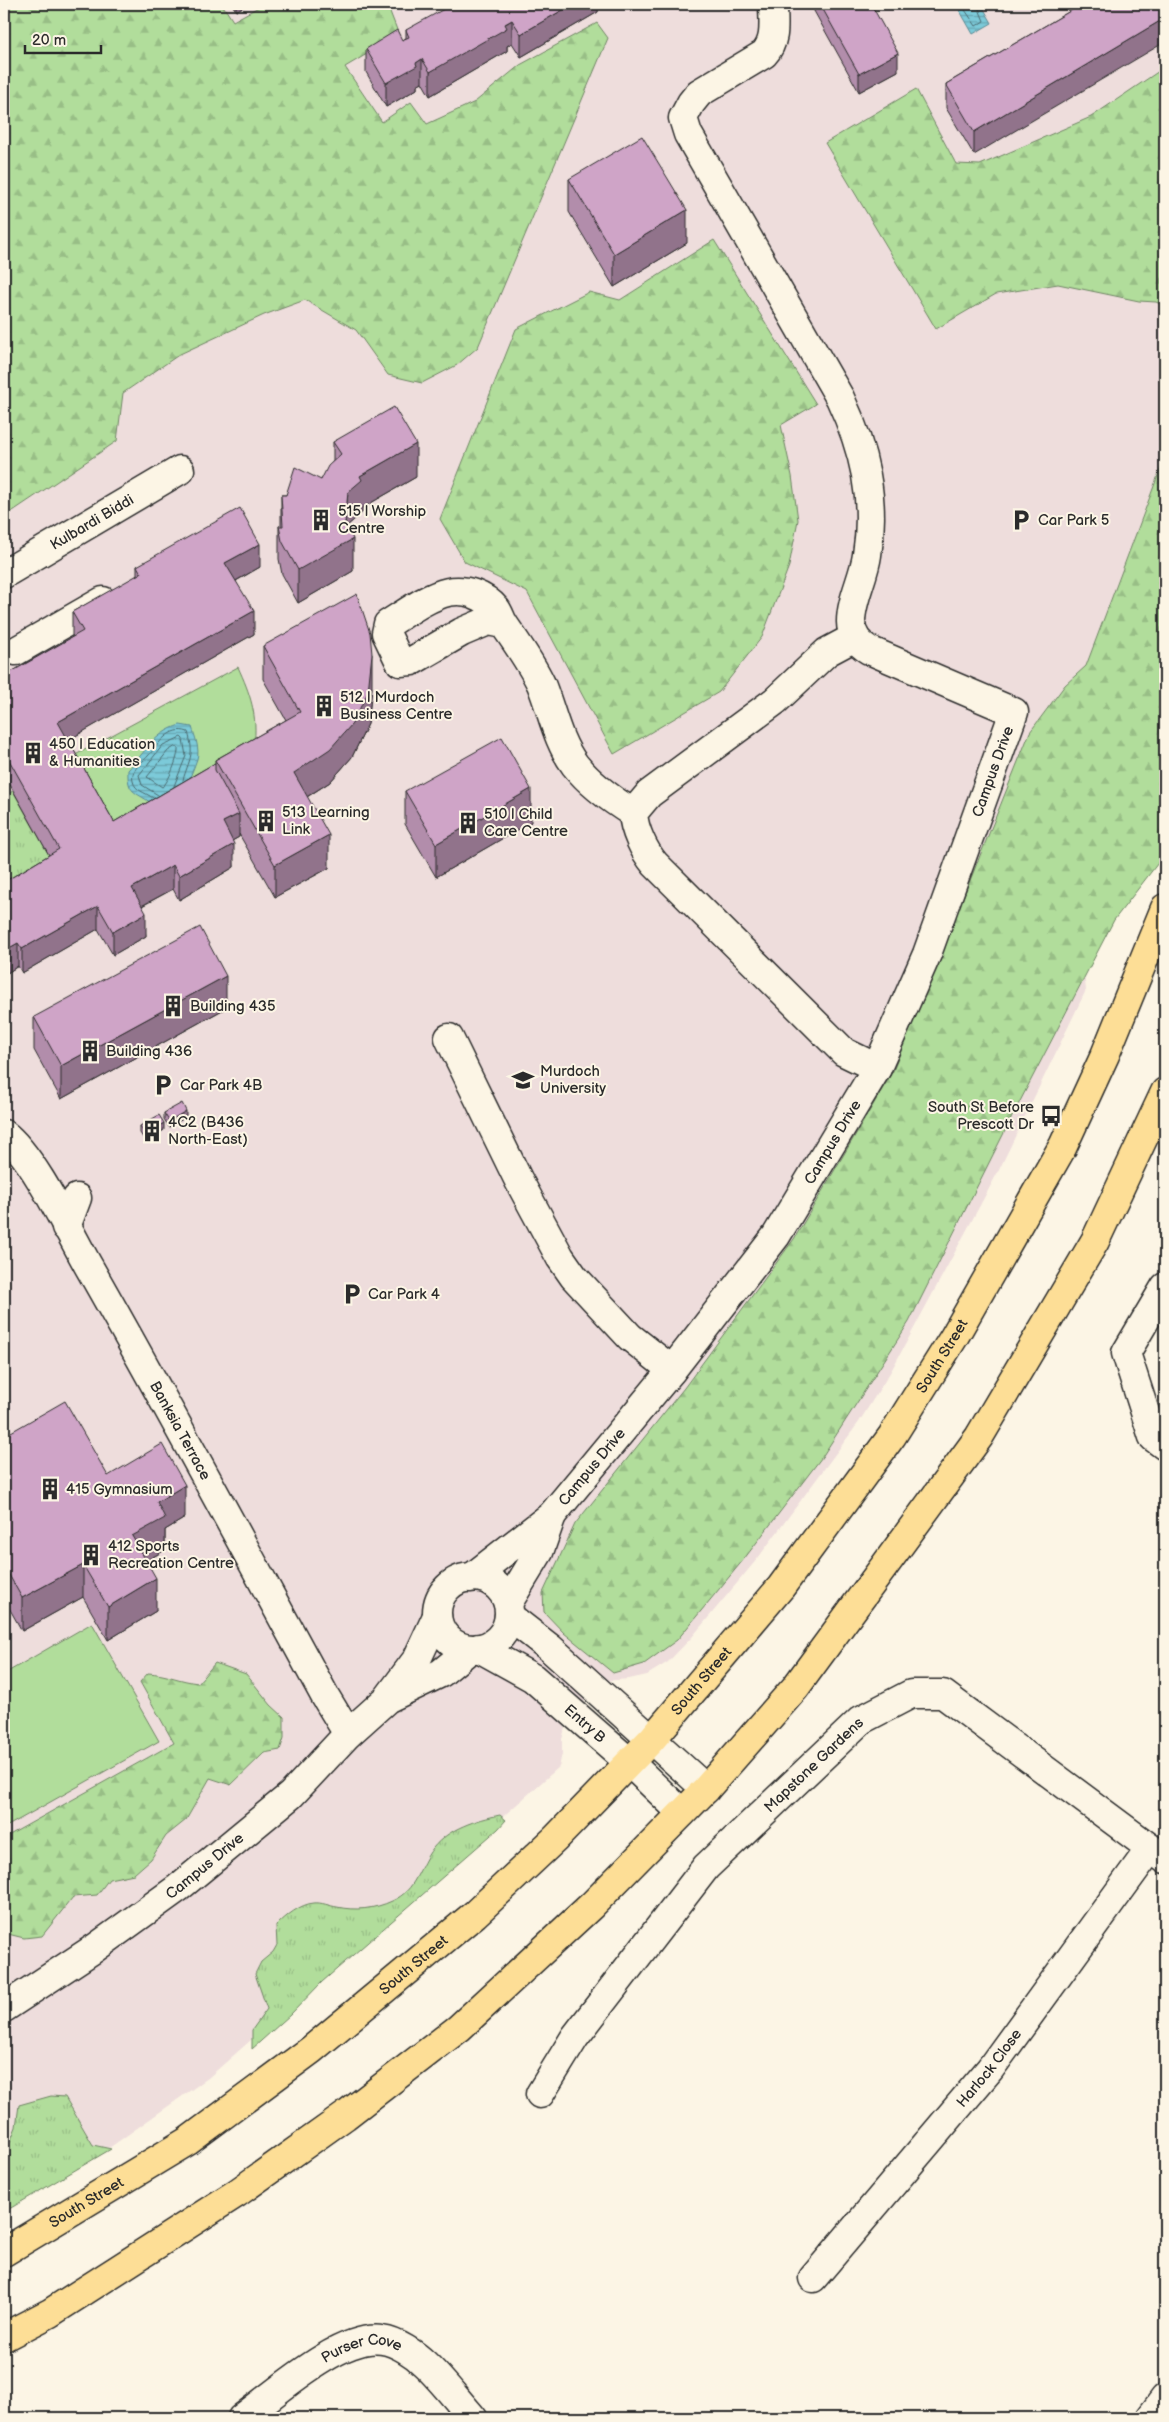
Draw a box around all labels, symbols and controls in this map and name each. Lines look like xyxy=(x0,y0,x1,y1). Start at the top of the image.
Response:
scale bar xyxy=(25,22,101,54)
text: 20 m xyxy=(32,31,66,50)
street label: Kulbardi Biddi xyxy=(47,490,137,555)
place label: 515 | Worship Centre xyxy=(338,502,427,538)
building icon: 515 | Worship Centre xyxy=(308,507,334,533)
parking icon: Car Park 5 xyxy=(1008,507,1034,533)
place label: Car Park 5 xyxy=(1038,511,1109,530)
place label: 512 | Murdoch Business Centre xyxy=(340,688,453,724)
building icon: 512 | Murdoch Business Centre xyxy=(311,693,337,719)
street label: Campus Drive xyxy=(968,723,1018,820)
place label: 450 | Education & Humanities xyxy=(49,735,155,771)
building icon: 450 | Education & Humanities xyxy=(20,740,46,766)
place label: 513 Learning Link xyxy=(282,803,370,839)
place label: 510 | Child Care Centre xyxy=(484,805,568,841)
building icon: 513 Learning Link xyxy=(253,808,279,834)
building icon: 510 | Child Care Centre xyxy=(455,810,481,836)
building icon: Building 435 xyxy=(160,993,186,1019)
place label: Building 435 xyxy=(190,997,276,1016)
building icon: Building 436 xyxy=(77,1038,103,1064)
place label: Building 436 xyxy=(106,1042,192,1061)
place label: Murdoch University xyxy=(540,1062,606,1098)
school or university icon: Murdoch University xyxy=(510,1067,536,1093)
parking icon: Car Park 4B xyxy=(150,1072,176,1098)
place label: Car Park 4B xyxy=(180,1076,262,1095)
street label: Campus Drive xyxy=(800,1097,866,1188)
place label: South St Before Prescott Dr xyxy=(928,1098,1035,1134)
bus stop icon: South St Before Prescott Dr xyxy=(1038,1103,1064,1129)
place label: 4C2 (B436 North-East) xyxy=(168,1113,248,1149)
building icon: 4C2 (B436 North-East) xyxy=(139,1118,165,1144)
parking icon: Car Park 4 xyxy=(339,1281,365,1307)
place label: Car Park 4 xyxy=(368,1285,440,1304)
street label: South Street xyxy=(912,1315,972,1397)
street label: Banksia Terrace xyxy=(145,1378,215,1484)
street label: Campus Drive xyxy=(554,1424,630,1510)
building icon: 415 Gymnasium xyxy=(37,1476,63,1502)
place label: 415 Gymnasium xyxy=(66,1480,173,1499)
place label: 412 Sports Recreation Centre xyxy=(108,1537,234,1573)
building icon: 412 Sports Recreation Centre xyxy=(78,1542,104,1568)
street label: South Street xyxy=(667,1643,736,1719)
street label: Entry B xyxy=(560,1701,610,1747)
street label: Mapstone Gardens xyxy=(760,1713,868,1817)
street label: Campus Drive xyxy=(162,1829,248,1904)
street label: South Street xyxy=(375,1931,452,1999)
street label: Harlock Close xyxy=(953,2025,1026,2112)
street label: South Street xyxy=(46,2173,128,2233)
street label: Purser Cove xyxy=(318,2330,405,2367)

